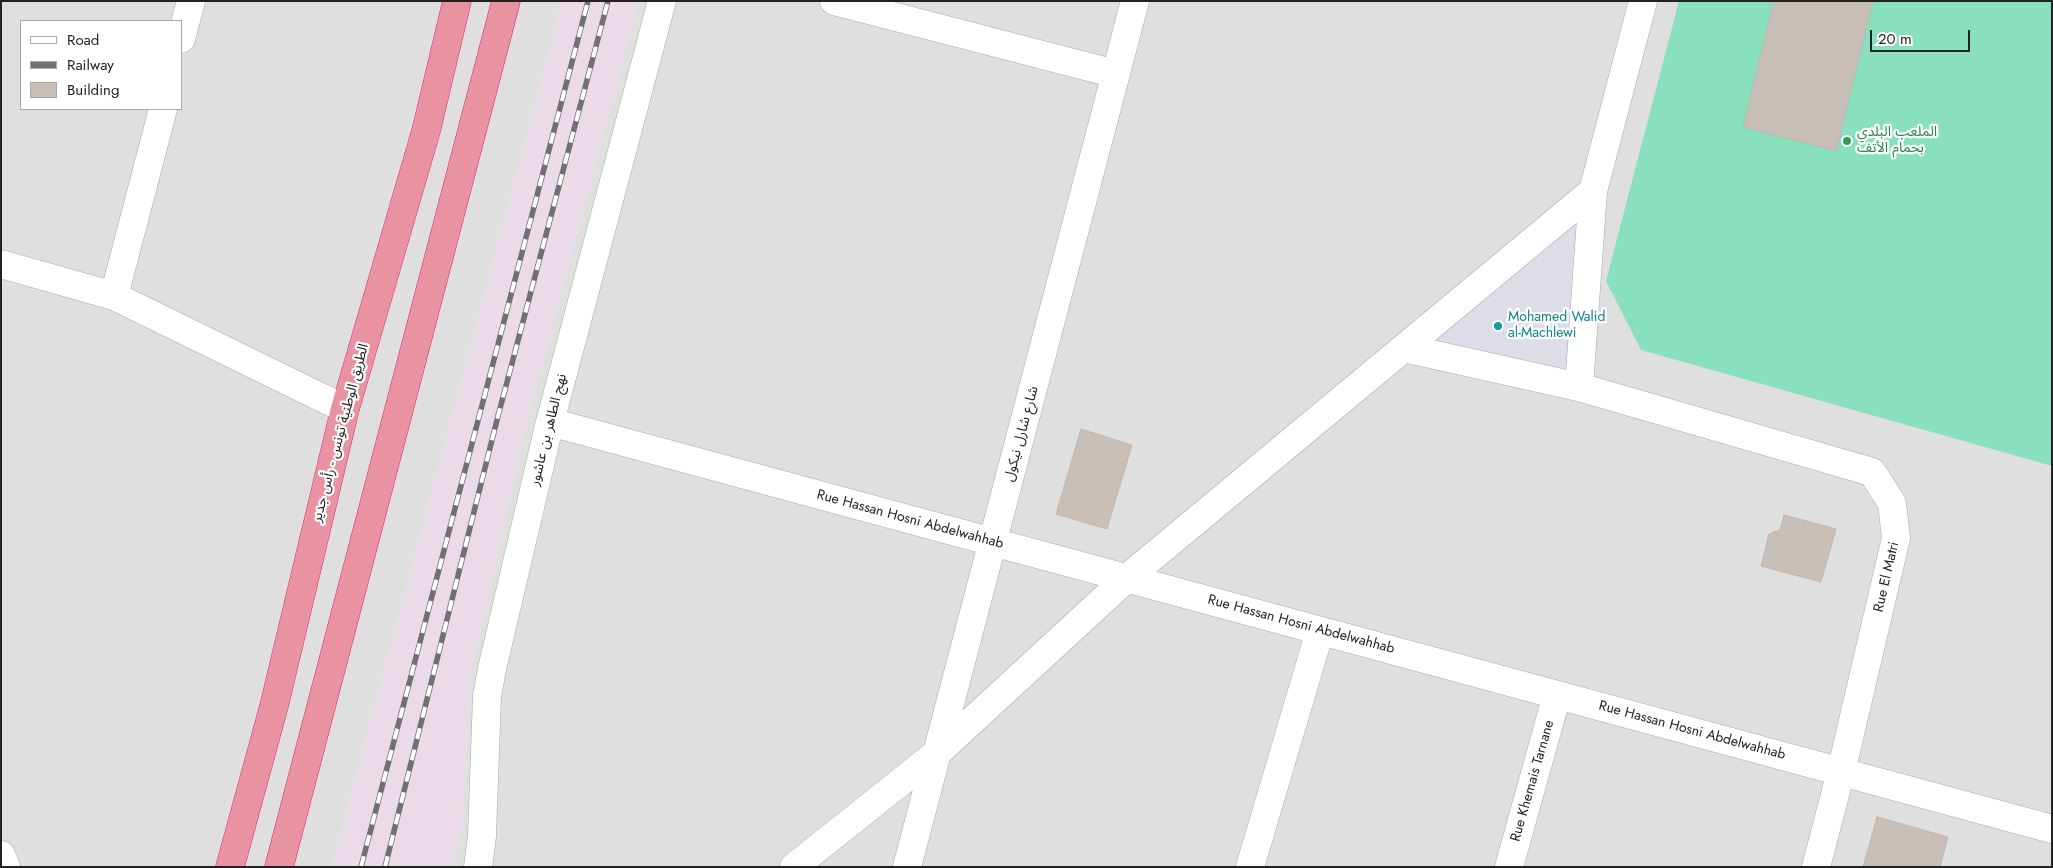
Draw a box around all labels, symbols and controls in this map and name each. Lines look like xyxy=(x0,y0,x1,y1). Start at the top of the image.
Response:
legend xyxy=(20,20,182,110)
scale bar xyxy=(1873,20,1973,52)
text: 20 m xyxy=(1878,28,1912,50)
text: Road xyxy=(67,29,99,51)
text: Railway xyxy=(67,54,114,76)
text: Building xyxy=(67,79,119,101)
place label: الملعب البلدي بحمام الأتف xyxy=(1857,125,1937,158)
marker: الملعب البلدي بحمام الأتف xyxy=(1841,135,1853,147)
place label: Mohamed Walid al-Machlewi xyxy=(1508,310,1605,342)
marker: Mohamed Walid al-Machlewi xyxy=(1492,320,1504,332)
street label: الطريق الوطنية تونس - رأس جدير xyxy=(309,342,373,524)
street label: نهج الطاهر بن عاشور xyxy=(527,372,571,488)
street label: شارع شارل نيكول xyxy=(1001,384,1043,484)
street label: Rue Hassan Hosni Abdelwahhab xyxy=(815,487,1005,553)
street label: Rue El Matri xyxy=(1871,540,1903,614)
street label: Rue Hassan Hosni Abdelwahhab xyxy=(1206,592,1396,658)
street label: Rue Hassan Hosni Abdelwahhab xyxy=(1597,698,1787,764)
street label: Rue Khemais Tarnane xyxy=(1508,718,1558,844)

